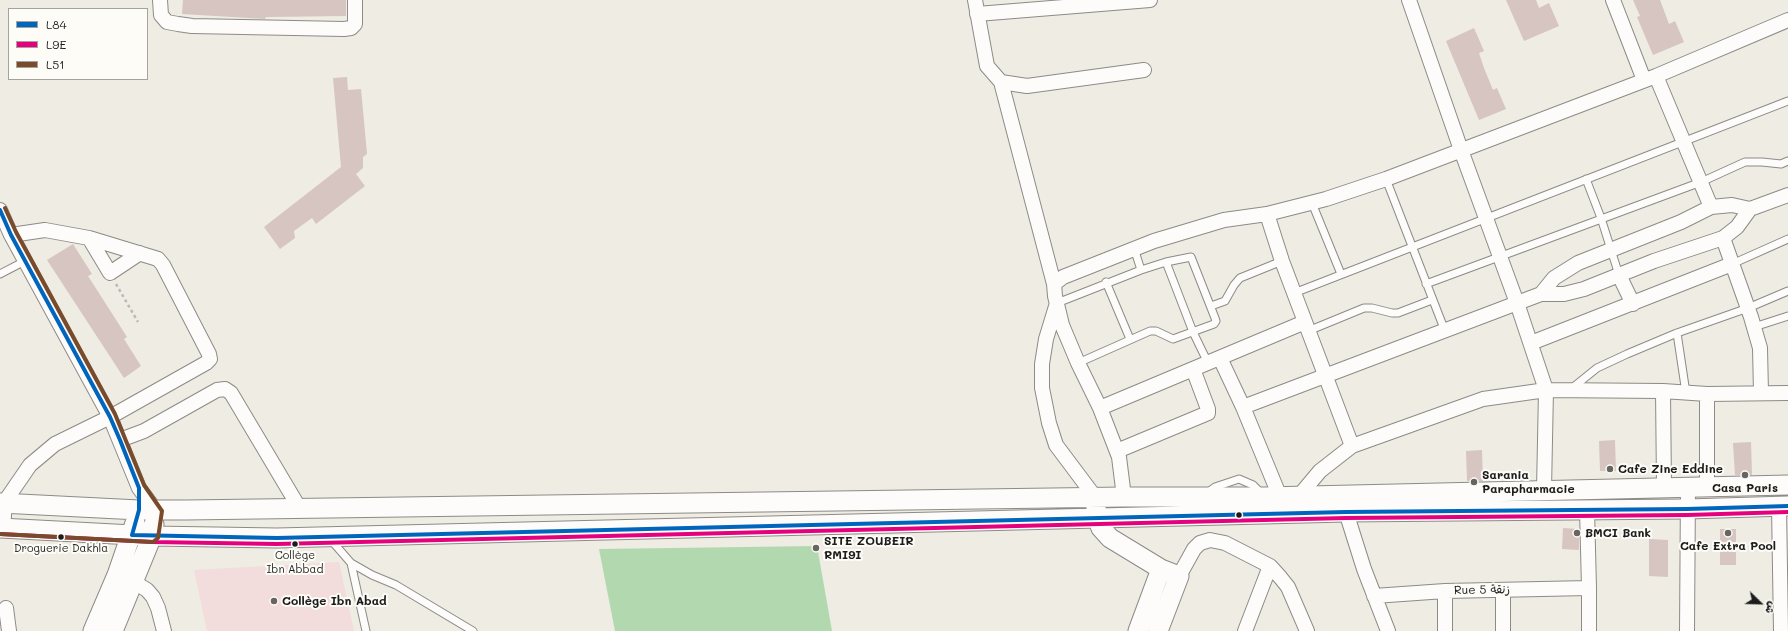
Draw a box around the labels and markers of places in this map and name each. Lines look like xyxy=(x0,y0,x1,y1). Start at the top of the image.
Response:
place label: Cafe Zine Eddine xyxy=(1618,462,1723,476)
marker: Cafe Zine Eddine xyxy=(1605,464,1615,474)
place label: Sarania Parapharmacie xyxy=(1482,468,1575,496)
marker: Casa Paris xyxy=(1740,470,1750,480)
marker: Sarania Parapharmacie xyxy=(1469,477,1479,487)
place label: Casa Paris xyxy=(1712,481,1778,495)
unlabelled marker xyxy=(1234,510,1244,520)
place label: BMCI Bank xyxy=(1585,526,1651,540)
marker: BMCI Bank xyxy=(1572,528,1582,538)
marker: Cafe Extra Pool xyxy=(1723,528,1733,538)
marker: Droguerie Dakhla xyxy=(56,532,66,542)
place label: SITE ZOUBEIR RMI9I xyxy=(824,534,914,562)
marker: Collège Ibn Abbad xyxy=(290,539,300,549)
place label: Cafe Extra Pool xyxy=(1680,539,1776,553)
place label: Droguerie Dakhla xyxy=(14,542,108,556)
marker: SITE ZOUBEIR RMI9I xyxy=(811,543,821,553)
place label: Collège Ibn Abbad xyxy=(267,549,323,575)
place label: Collège Ibn Abad xyxy=(282,594,387,608)
marker: Collège Ibn Abad xyxy=(269,596,279,606)

